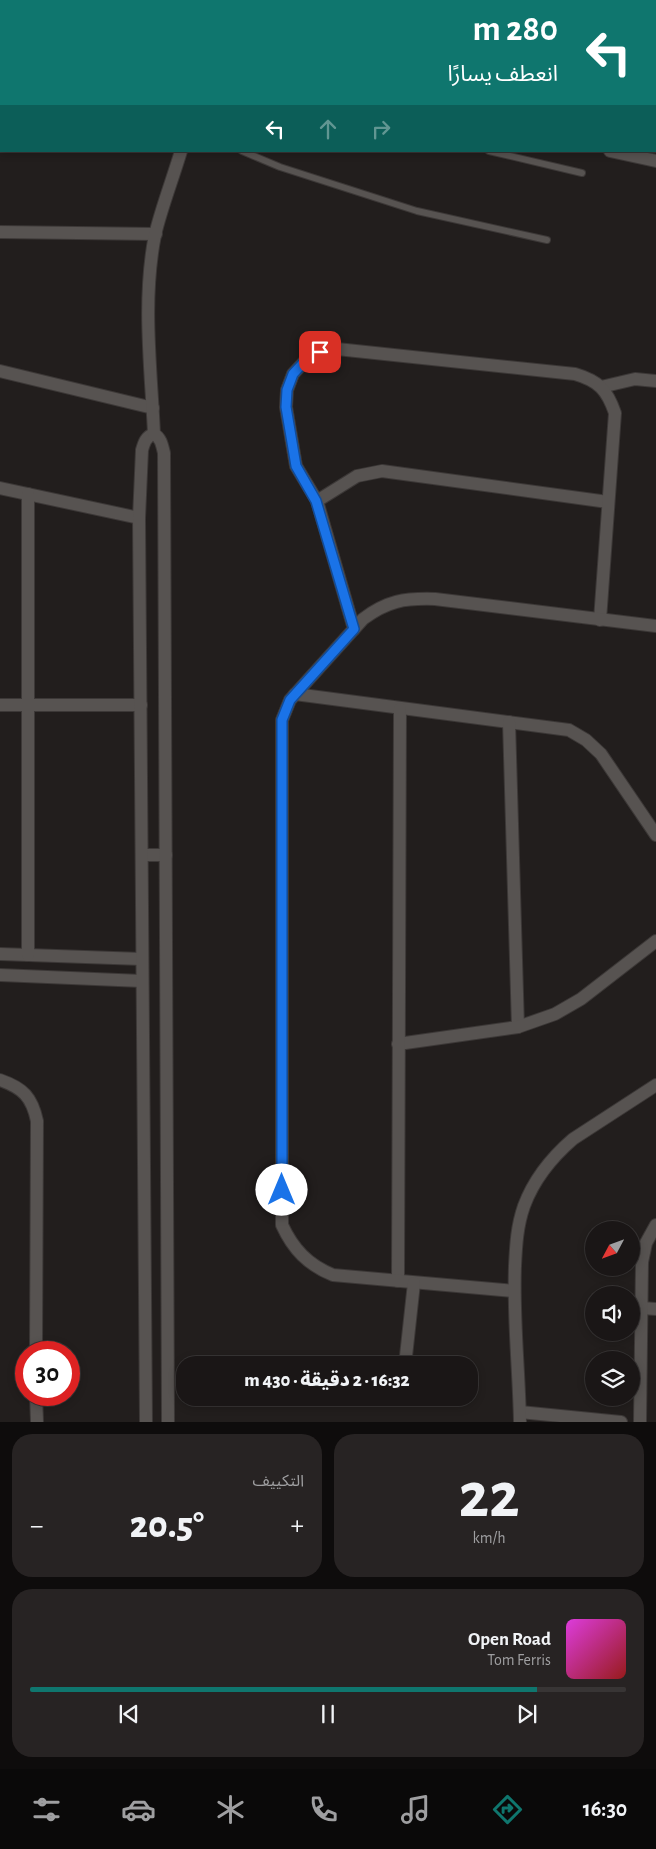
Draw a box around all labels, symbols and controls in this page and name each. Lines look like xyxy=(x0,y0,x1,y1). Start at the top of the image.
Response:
text: 280 m xyxy=(472,12,558,47)
icon: left xyxy=(576,20,641,85)
text: انعطف يسارًا xyxy=(448,63,558,85)
icon: left xyxy=(261,115,289,143)
icon: ahead xyxy=(314,115,342,143)
icon: right xyxy=(367,115,395,143)
pin xyxy=(299,331,341,373)
icon: arrive xyxy=(306,338,334,366)
position arrow xyxy=(255,1163,307,1215)
north arrow xyxy=(585,1221,640,1276)
map controls xyxy=(585,1221,640,1406)
button: sound xyxy=(585,1286,640,1341)
speed limit sign: 30 xyxy=(15,1341,80,1406)
button: layers xyxy=(585,1351,640,1406)
text: 16:32 · 2 دقيقة · 430 m xyxy=(244,1371,410,1390)
text: 22 xyxy=(458,1464,520,1529)
text: التكييف xyxy=(252,1473,304,1489)
text: 20.5° xyxy=(130,1507,204,1545)
text: − xyxy=(30,1512,43,1540)
text: + xyxy=(291,1512,304,1540)
text: km/h xyxy=(473,1530,506,1546)
text: Open Road xyxy=(468,1630,551,1649)
text: Tom Ferris xyxy=(487,1652,551,1668)
icon: previous xyxy=(115,1700,143,1728)
icon: pause xyxy=(314,1700,342,1728)
icon: next xyxy=(513,1700,541,1728)
icon: filters xyxy=(29,1792,64,1827)
icon: car xyxy=(121,1792,156,1827)
icon: climate xyxy=(213,1792,248,1827)
icon: phone xyxy=(306,1792,341,1827)
icon: music xyxy=(398,1792,433,1827)
icon: directions xyxy=(490,1792,525,1827)
text: 16:30 xyxy=(583,1798,627,1820)

